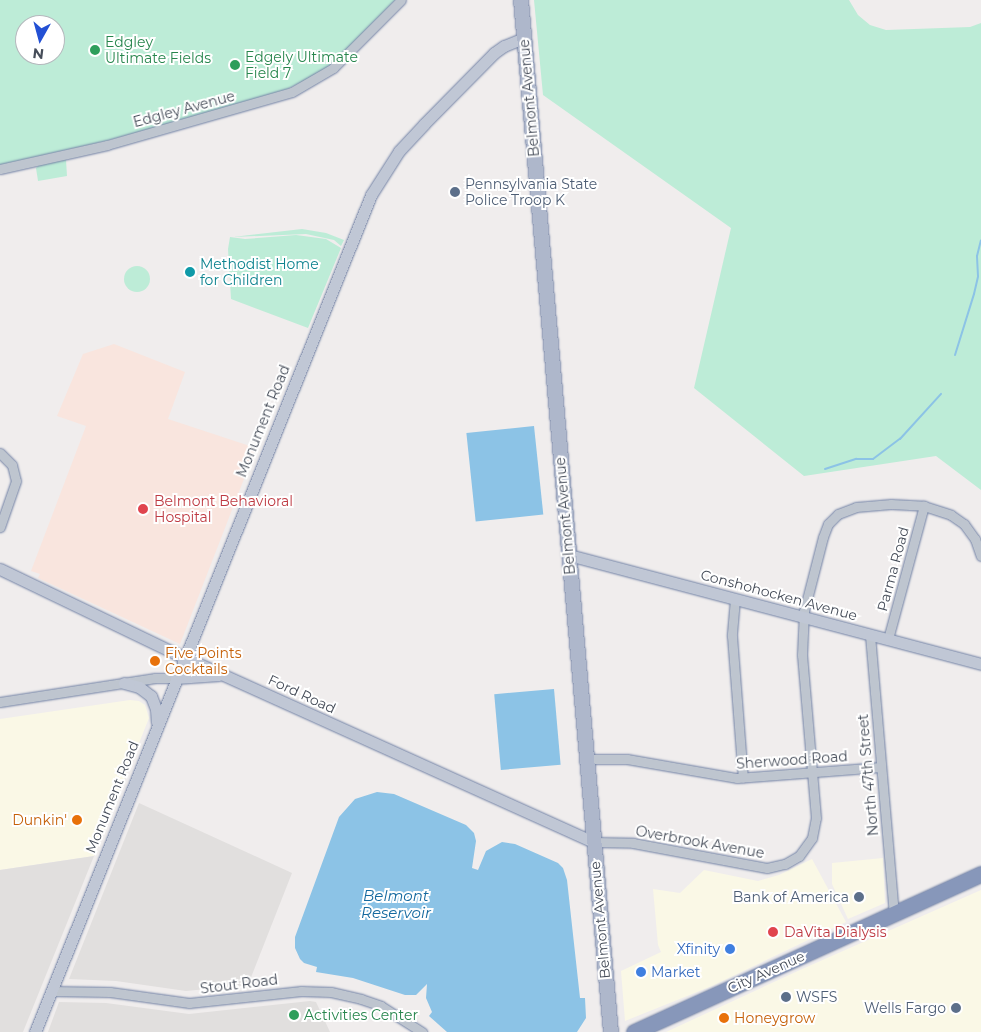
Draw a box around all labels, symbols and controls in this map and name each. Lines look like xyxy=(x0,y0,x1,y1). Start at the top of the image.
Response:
north arrow xyxy=(15,15,65,65)
place label: Edgley Ultimate Fields xyxy=(105,34,211,66)
street label: Belmont Avenue xyxy=(515,38,543,158)
text: N xyxy=(32,44,45,64)
marker: Edgley Ultimate Fields xyxy=(89,44,101,56)
place label: Edgely Ultimate Field 7 xyxy=(245,49,358,82)
marker: Edgely Ultimate Field 7 xyxy=(229,59,241,71)
street label: Edgley Avenue xyxy=(131,87,237,131)
place label: Pennsylvania State Police Troop K xyxy=(465,176,597,208)
marker: Pennsylvania State Police Troop K xyxy=(449,186,461,198)
place label: Methodist Home for Children xyxy=(200,256,319,288)
marker: Methodist Home for Children xyxy=(184,266,196,278)
street label: Monument Road xyxy=(233,362,293,480)
street label: Belmont Avenue xyxy=(551,456,579,576)
place label: Belmont Behavioral Hospital xyxy=(154,493,293,526)
marker: Belmont Behavioral Hospital xyxy=(136,502,150,516)
street label: Parma Road xyxy=(874,525,912,613)
street label: Conshohocken Avenue xyxy=(699,566,859,624)
place label: Five Points Cocktails xyxy=(165,645,242,678)
marker: Five Points Cocktails xyxy=(149,655,161,667)
street label: Ford Road xyxy=(266,671,338,717)
street label: North 47th Street xyxy=(854,713,882,837)
street label: Monument Road xyxy=(82,738,142,856)
street label: Sherwood Road xyxy=(736,748,848,772)
place label: Dunkin' xyxy=(12,812,67,828)
marker: Dunkin' xyxy=(71,814,83,826)
street label: Overbrook Avenue xyxy=(634,822,766,862)
street label: Belmont Avenue xyxy=(586,860,614,980)
water label: Belmont Reservoir xyxy=(361,886,431,921)
place label: Bank of America xyxy=(733,889,849,905)
marker: Bank of America xyxy=(853,891,865,903)
place label: DaVita Dialysis xyxy=(784,924,887,940)
marker: DaVita Dialysis xyxy=(766,925,780,939)
place label: Xfinity xyxy=(677,941,720,957)
marker: Xfinity xyxy=(724,943,736,955)
street label: City Avenue xyxy=(725,947,807,997)
place label: Market xyxy=(651,964,700,980)
marker: Market xyxy=(635,966,647,978)
street label: Stout Road xyxy=(199,971,279,997)
place label: WSFS xyxy=(796,989,837,1005)
marker: WSFS xyxy=(780,991,792,1003)
place label: Wells Fargo xyxy=(864,1000,946,1016)
marker: Wells Fargo xyxy=(950,1002,962,1014)
place label: Activities Center xyxy=(304,1007,418,1023)
marker: Activities Center xyxy=(288,1009,300,1021)
place label: Honeygrow xyxy=(734,1010,815,1026)
marker: Honeygrow xyxy=(718,1012,730,1024)

